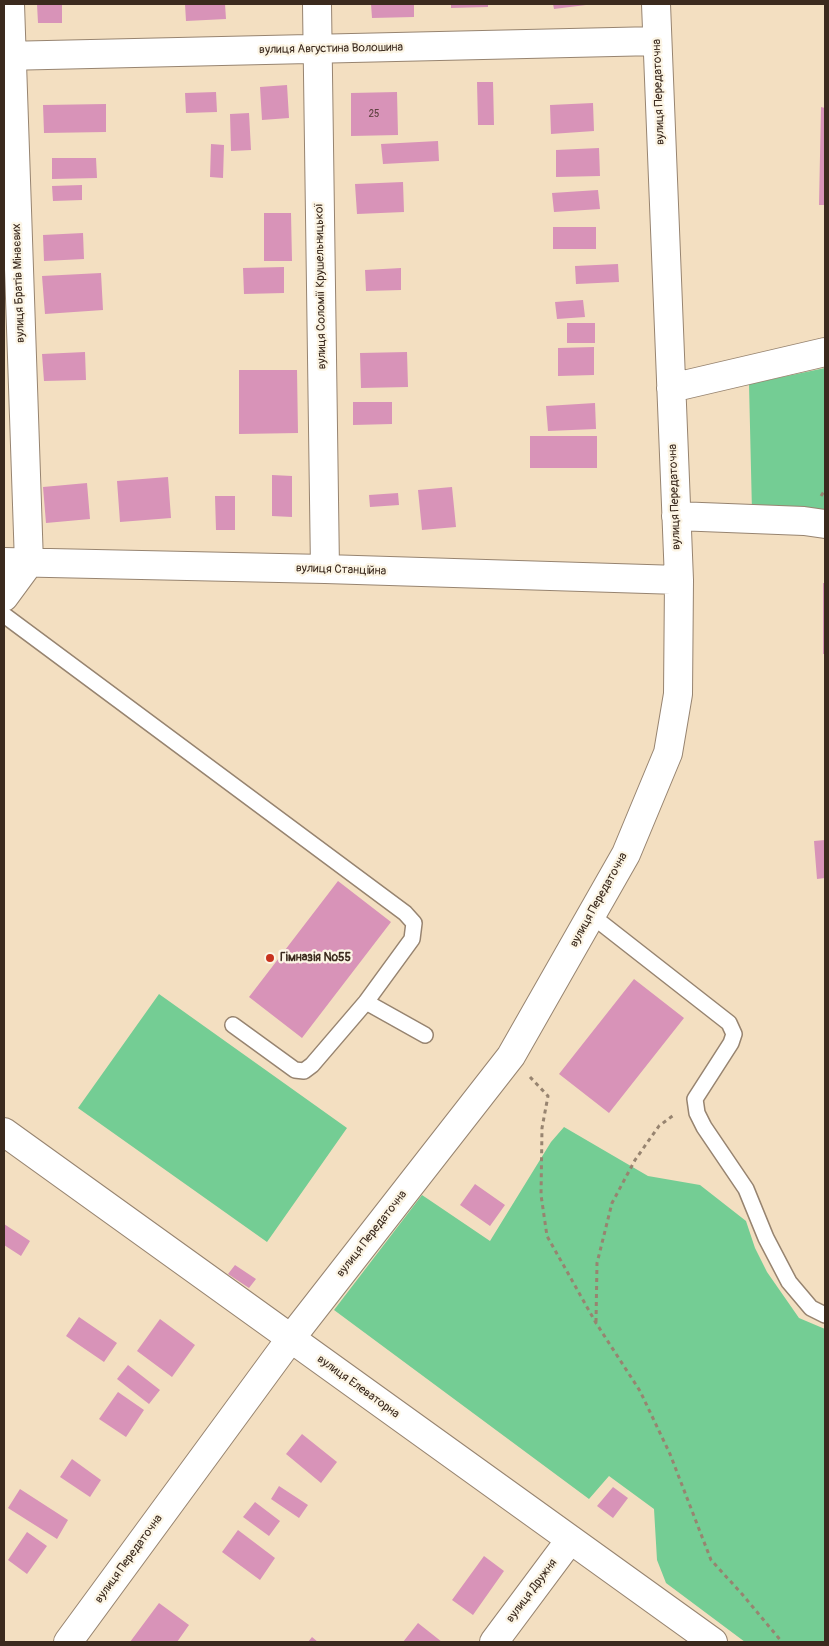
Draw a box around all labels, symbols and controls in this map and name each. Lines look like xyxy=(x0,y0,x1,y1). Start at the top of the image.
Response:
street label: вулиця Передаточна xyxy=(650,39,668,145)
street label: вулиця Августина Волошина xyxy=(259,41,403,57)
house number: 25 xyxy=(368,108,380,120)
street label: вулиця Соломії Крушельницької xyxy=(312,202,330,370)
street label: вулиця Братів Мінаєвих xyxy=(10,223,28,343)
street label: вулиця Передаточна xyxy=(666,444,684,550)
street label: вулиця Станційна xyxy=(296,561,386,579)
street label: вулиця Передаточна xyxy=(567,850,631,950)
place label: Гімназія №55 xyxy=(280,951,351,965)
marker: Гімназія №55 xyxy=(264,952,276,964)
street label: вулиця Передаточна xyxy=(334,1188,410,1280)
street label: вулиця Елеваторна xyxy=(314,1352,402,1422)
street label: вулиця Передаточна xyxy=(92,1512,166,1606)
street label: вулиця Дружня xyxy=(503,1556,561,1626)

